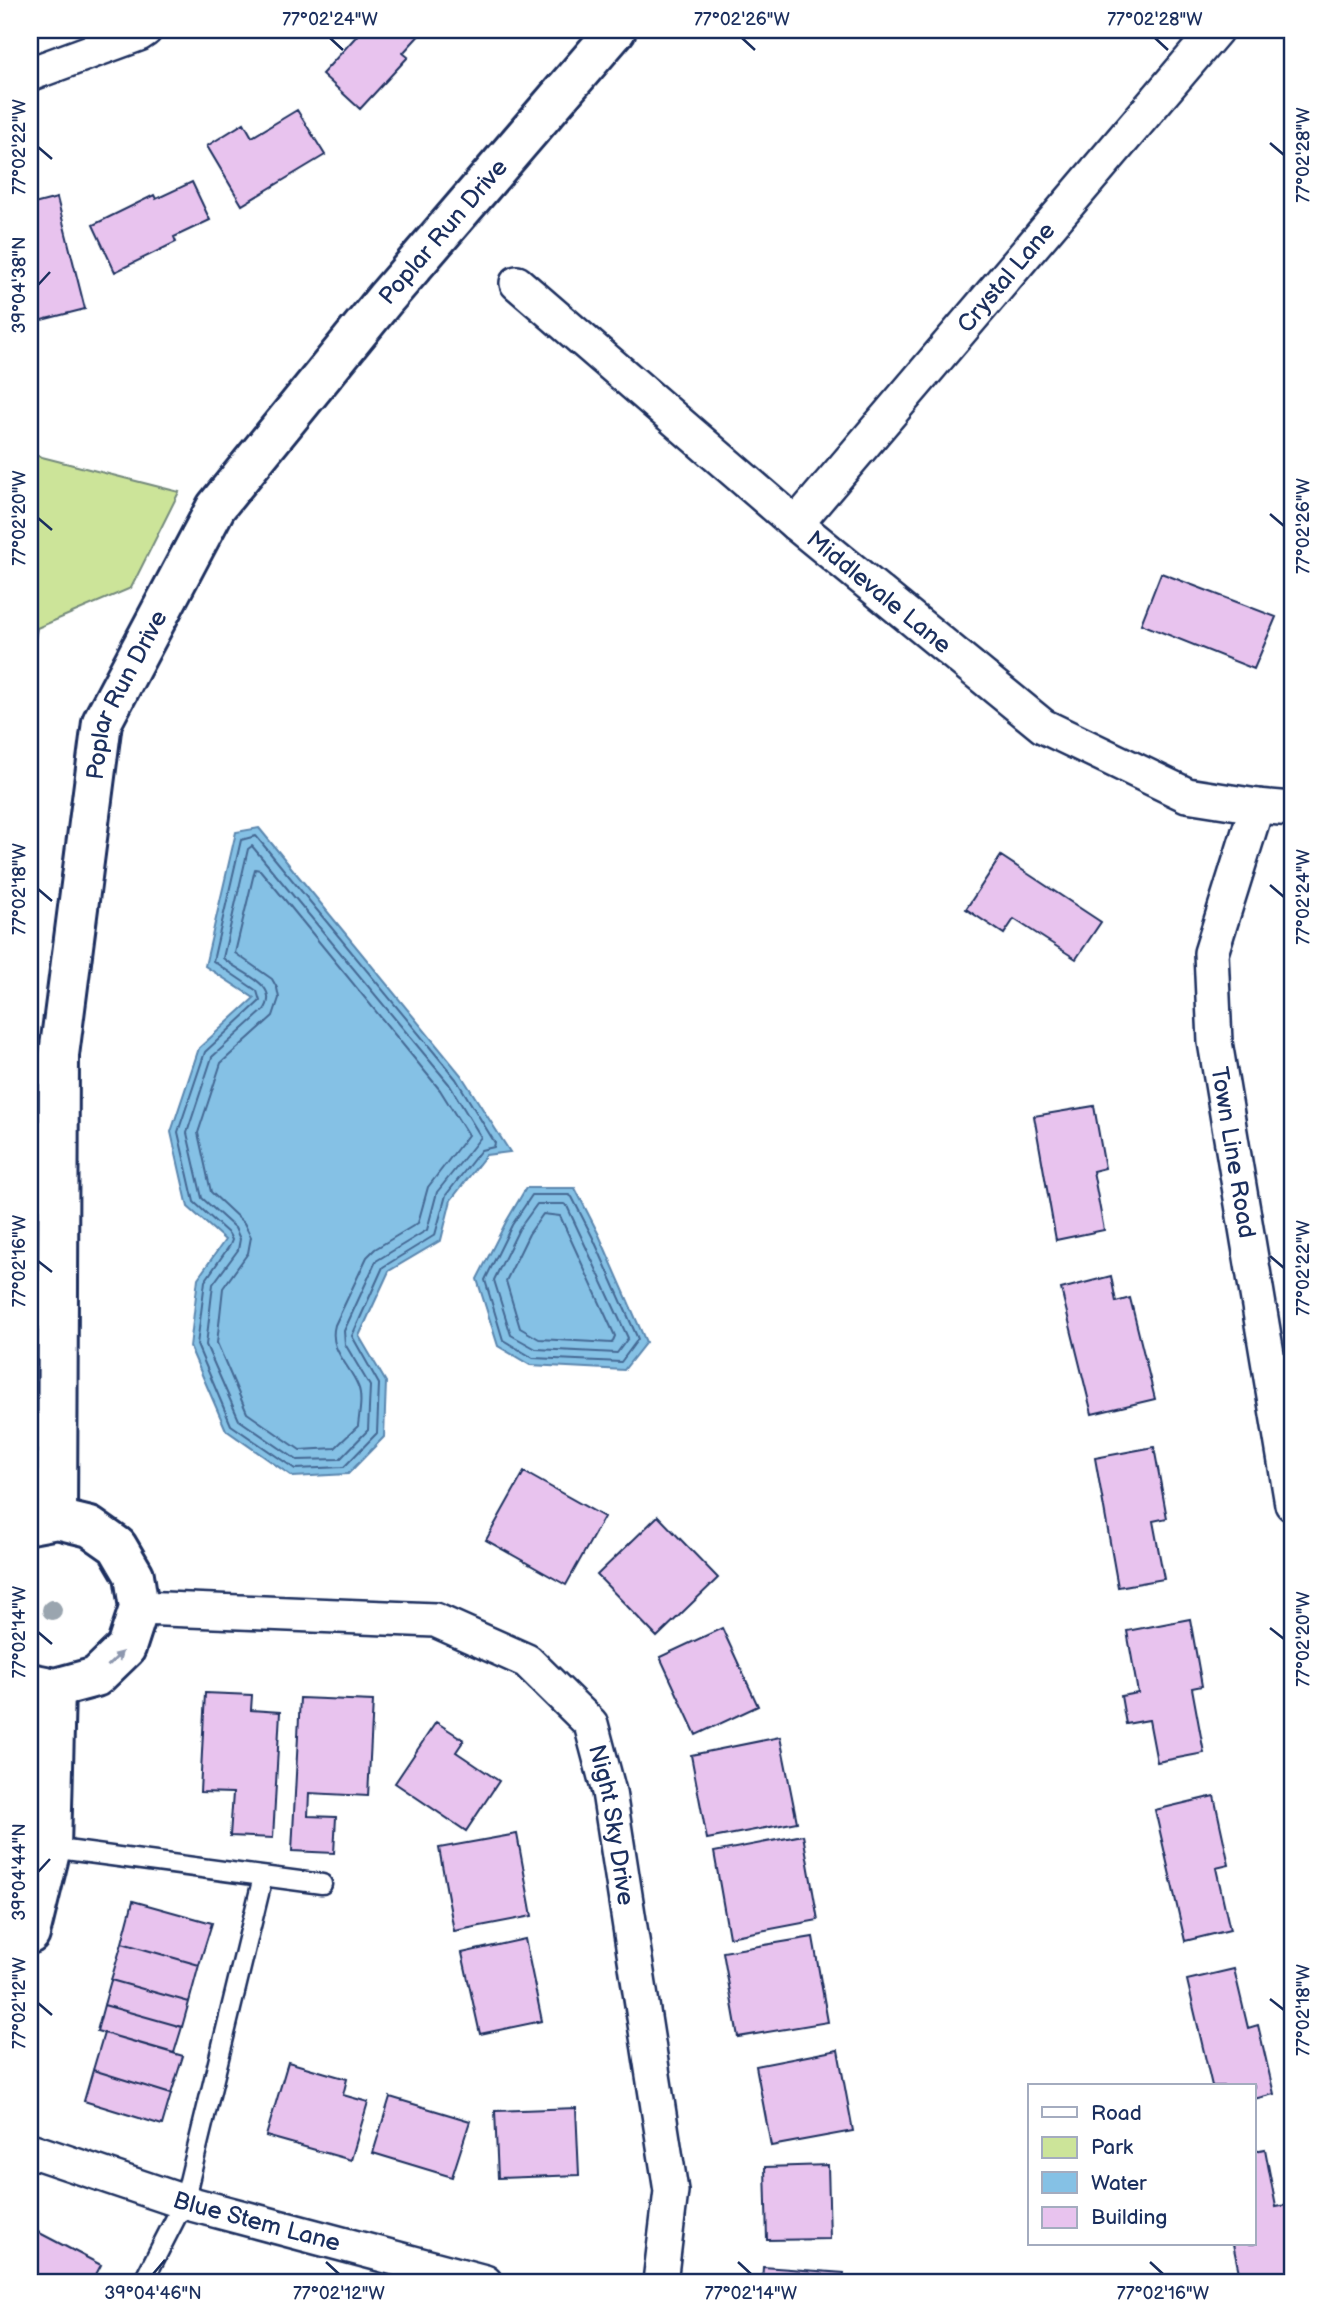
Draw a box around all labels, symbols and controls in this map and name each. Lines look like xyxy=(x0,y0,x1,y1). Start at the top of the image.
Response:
text: 77°02'24"W xyxy=(282,9,378,30)
text: 77°02'26"W xyxy=(694,9,791,30)
text: 77°02'28"W xyxy=(1107,9,1203,30)
text: 77°02'22"W xyxy=(9,99,30,195)
text: 77°02'28"W xyxy=(1293,107,1314,203)
street label: Poplar Run Drive xyxy=(373,153,514,311)
street label: Crystal Lane xyxy=(951,216,1061,339)
text: 39°04'38"N xyxy=(9,236,30,334)
text: 77°02'20"W xyxy=(9,470,30,566)
text: 77°02'26"W xyxy=(1293,477,1314,574)
street label: Middlevale Lane xyxy=(801,525,957,660)
street label: Poplar Run Drive xyxy=(81,605,174,782)
text: 77°02'18"W xyxy=(9,843,30,935)
text: 77°02'24"W xyxy=(1293,849,1314,945)
street label: Town Line Road xyxy=(1204,1065,1261,1240)
text: 77°02'16"W xyxy=(9,1214,30,1307)
text: 77°02'22"W xyxy=(1293,1220,1314,1316)
text: 77°02'14"W xyxy=(9,1585,30,1678)
text: 77°02'20"W xyxy=(1293,1591,1314,1687)
one-way arrow xyxy=(106,1651,123,1668)
street label: Night Sky Drive xyxy=(582,1741,640,1907)
text: 39°04'44"N xyxy=(9,1823,30,1921)
text: 77°02'12"W xyxy=(9,1956,30,2049)
text: 77°02'18"W xyxy=(1293,1964,1314,2056)
legend xyxy=(1028,2084,1256,2246)
text: Road xyxy=(1091,2101,1142,2126)
text: Park xyxy=(1091,2135,1134,2160)
text: Water xyxy=(1091,2171,1147,2196)
street label: Blue Stem Lane xyxy=(169,2185,343,2258)
text: Building xyxy=(1091,2205,1167,2230)
text: 39°04'46"N xyxy=(104,2283,202,2304)
text: 77°02'12"W xyxy=(293,2283,386,2304)
text: 77°02'14"W xyxy=(705,2283,798,2304)
text: 77°02'16"W xyxy=(1117,2283,1210,2304)

